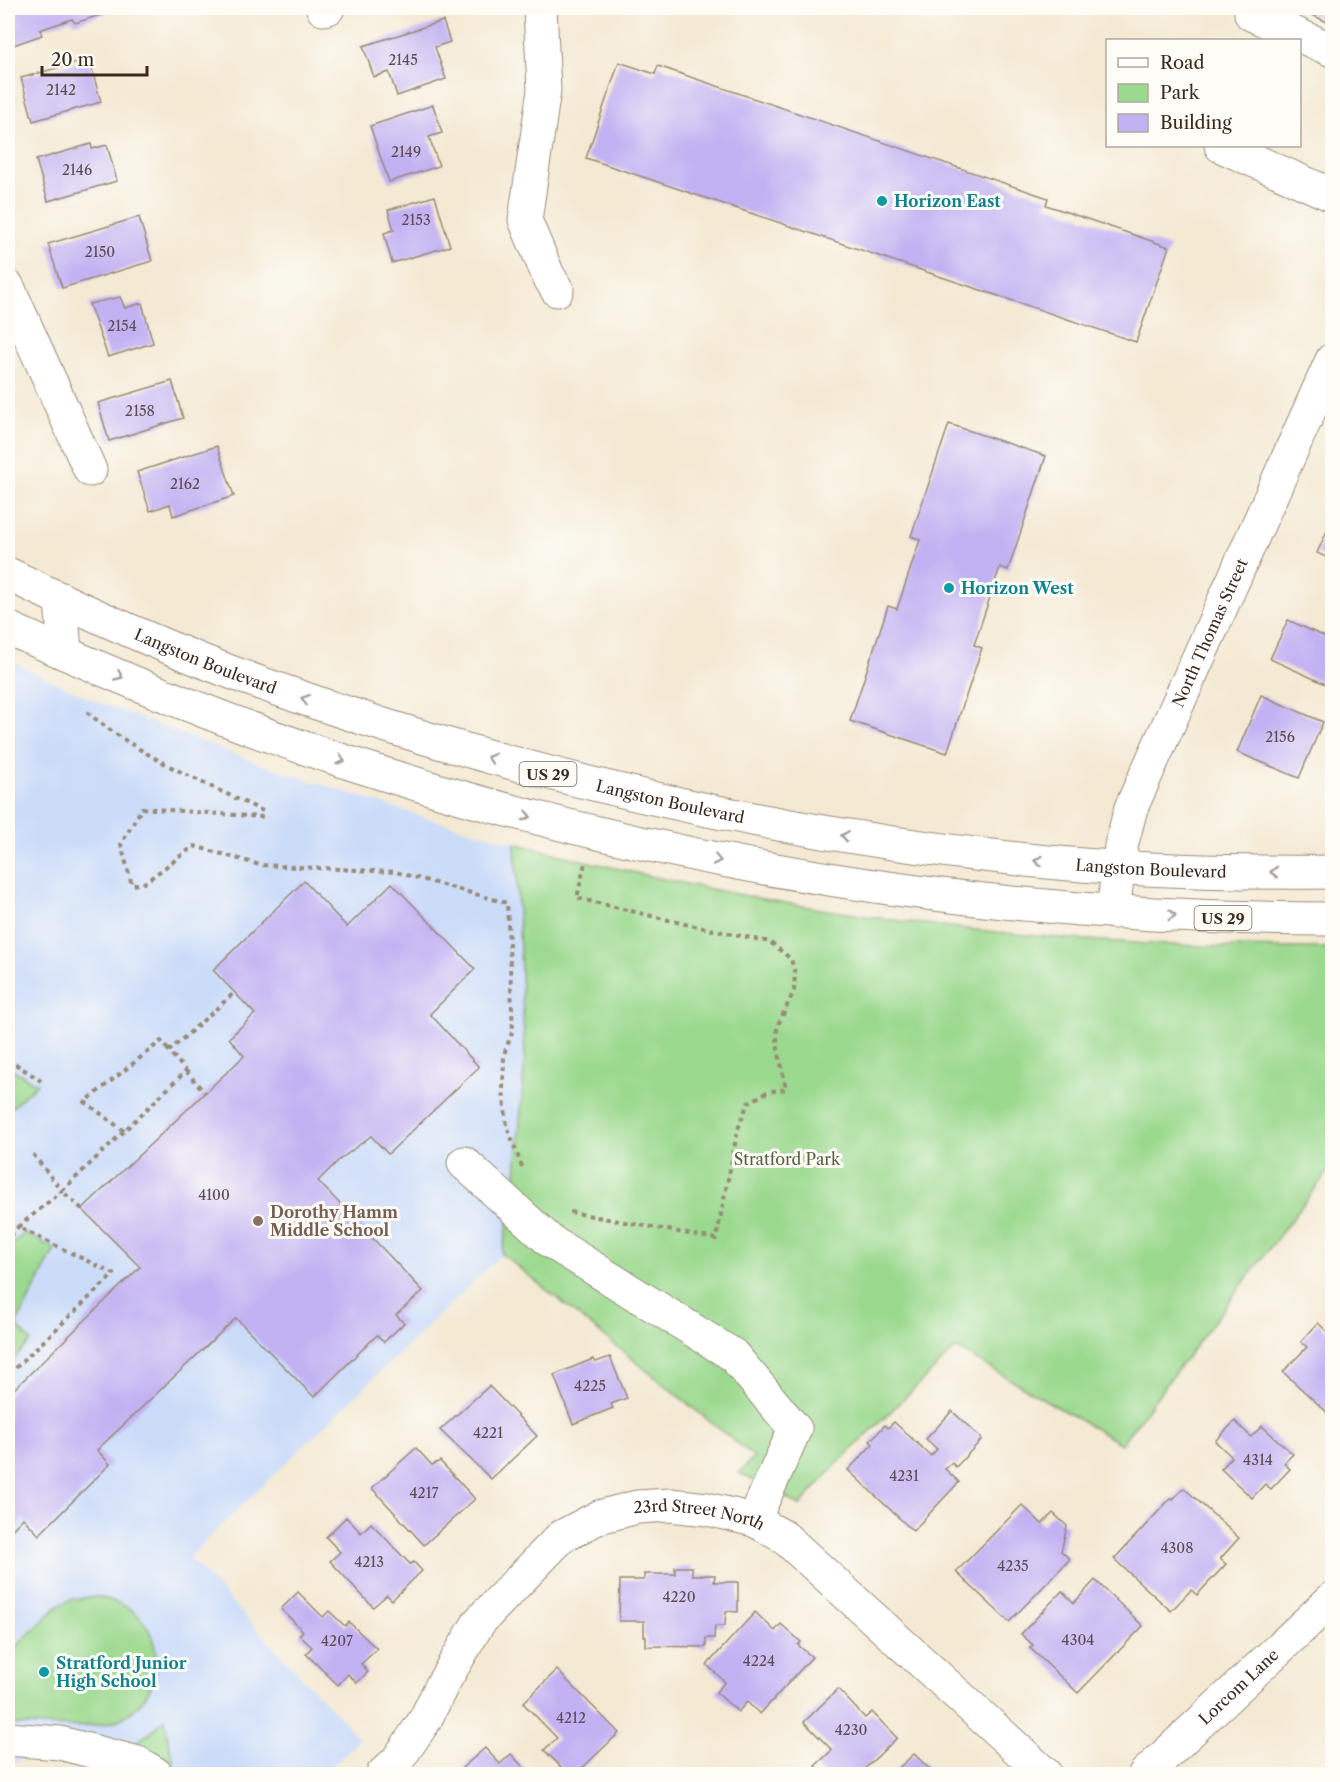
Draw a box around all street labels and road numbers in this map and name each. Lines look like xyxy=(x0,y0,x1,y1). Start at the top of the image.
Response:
street label: North Thomas Street xyxy=(1168,555,1252,710)
street label: Langston Boulevard xyxy=(131,624,280,698)
road number: US 29 xyxy=(520,762,576,786)
street label: Langston Boulevard xyxy=(594,775,746,827)
street label: Langston Boulevard xyxy=(1075,855,1227,882)
road number: US 29 xyxy=(1194,906,1252,930)
street label: 23rd Street North xyxy=(633,1495,769,1534)
street label: Lorcom Lane xyxy=(1194,1644,1283,1729)

